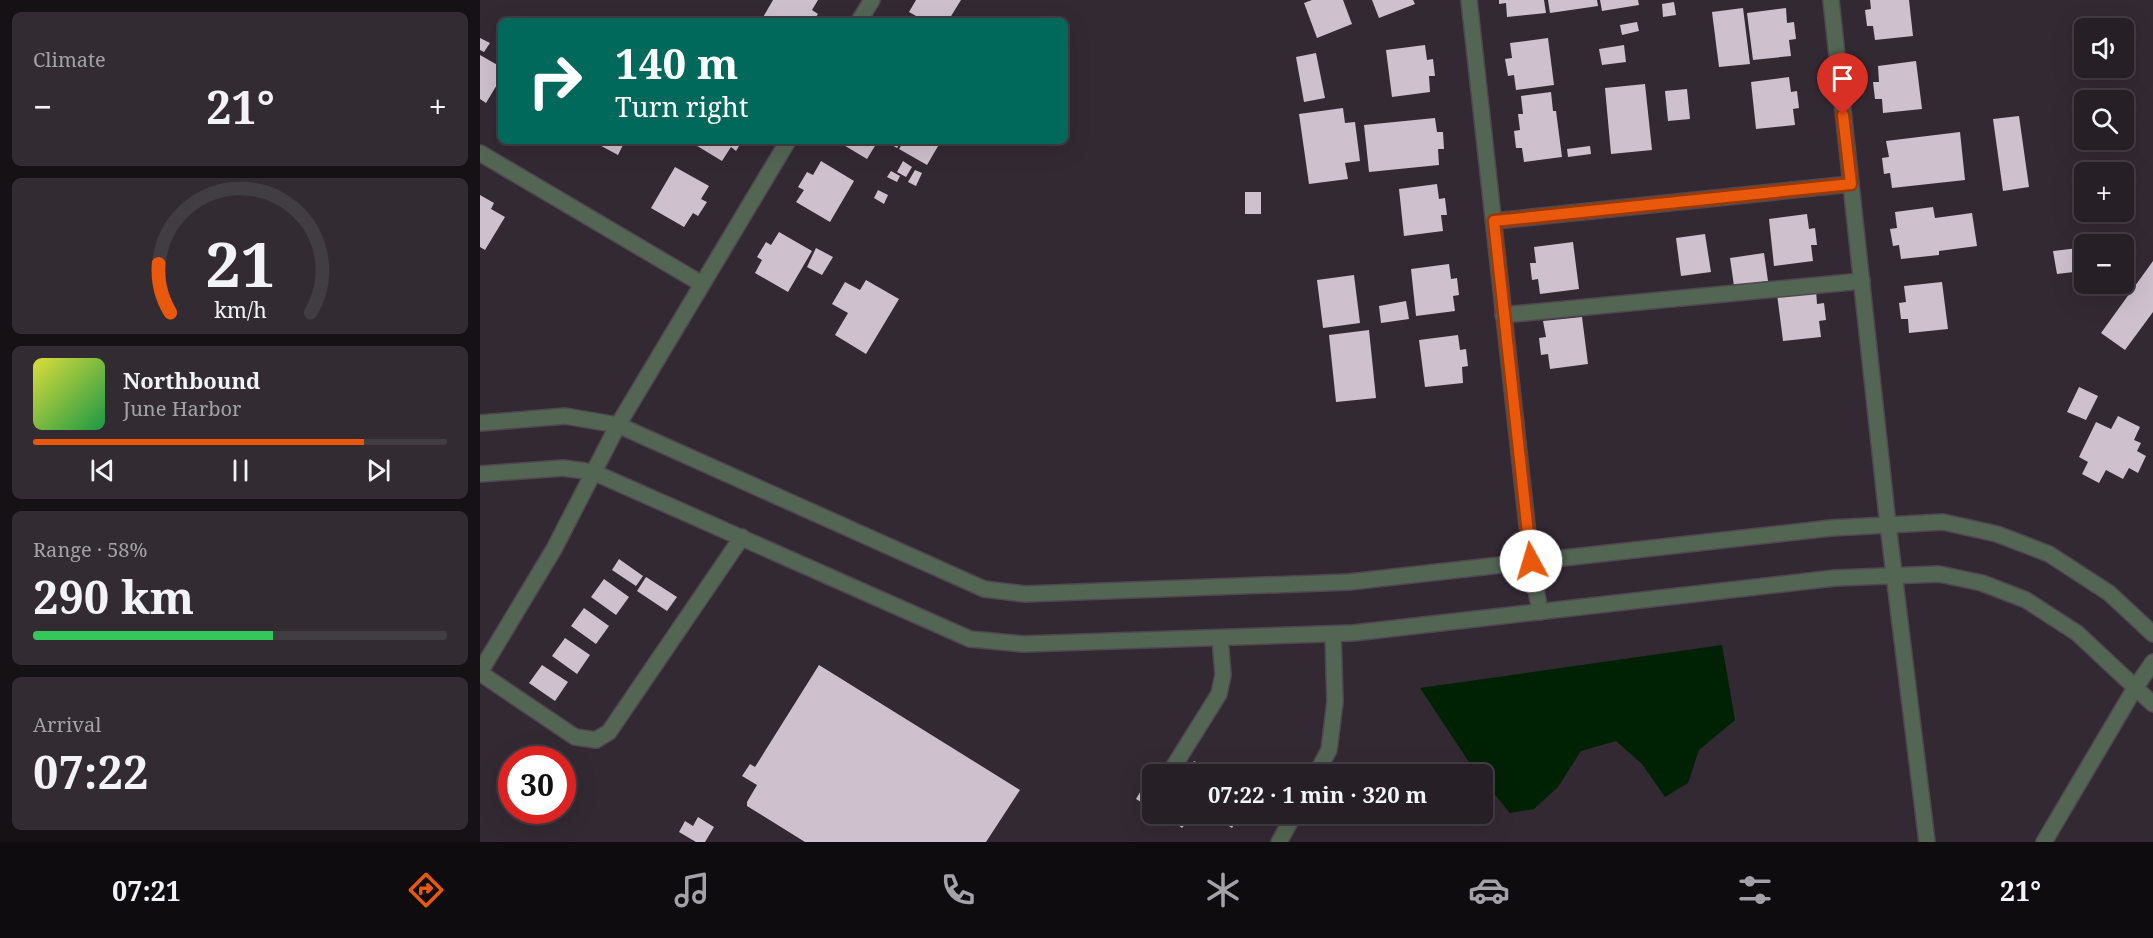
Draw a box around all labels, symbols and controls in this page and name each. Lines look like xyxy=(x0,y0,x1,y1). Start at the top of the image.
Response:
map controls xyxy=(2074,18,2134,294)
button: sound xyxy=(2074,18,2134,78)
text: 140 m xyxy=(615,34,739,91)
icon: right xyxy=(516,42,594,120)
text: Climate xyxy=(33,46,106,73)
pin xyxy=(1817,53,1868,115)
icon: arrive xyxy=(1826,62,1859,95)
text: 21° xyxy=(206,76,275,137)
text: − xyxy=(33,84,52,129)
text: + xyxy=(429,84,447,129)
text: Turn right xyxy=(615,88,748,125)
button: search xyxy=(2074,90,2134,150)
button: + xyxy=(2074,162,2134,222)
text: 21 xyxy=(205,220,275,305)
button: − xyxy=(2074,234,2134,294)
text: km/h xyxy=(214,295,267,324)
text: Northbound xyxy=(123,365,260,395)
text: June Harbor xyxy=(123,395,241,422)
icon: previous xyxy=(86,454,119,487)
icon: pause xyxy=(224,454,257,487)
icon: next xyxy=(362,454,395,487)
position arrow xyxy=(1499,529,1563,593)
text: Range · 58% xyxy=(33,536,147,563)
text: 290 km xyxy=(33,566,194,627)
text: Arrival xyxy=(33,711,101,738)
text: 07:22 xyxy=(33,741,148,802)
speed limit sign: 30 xyxy=(498,746,576,824)
text: 07:22 · 1 min · 320 m xyxy=(1208,779,1427,809)
icon: directions xyxy=(405,869,447,911)
icon: music xyxy=(671,869,713,911)
icon: phone xyxy=(937,869,979,911)
icon: climate xyxy=(1202,869,1244,911)
icon: car xyxy=(1468,869,1510,911)
icon: filters xyxy=(1734,869,1776,911)
text: 07:21 xyxy=(112,872,181,909)
text: 21° xyxy=(2000,872,2041,909)

